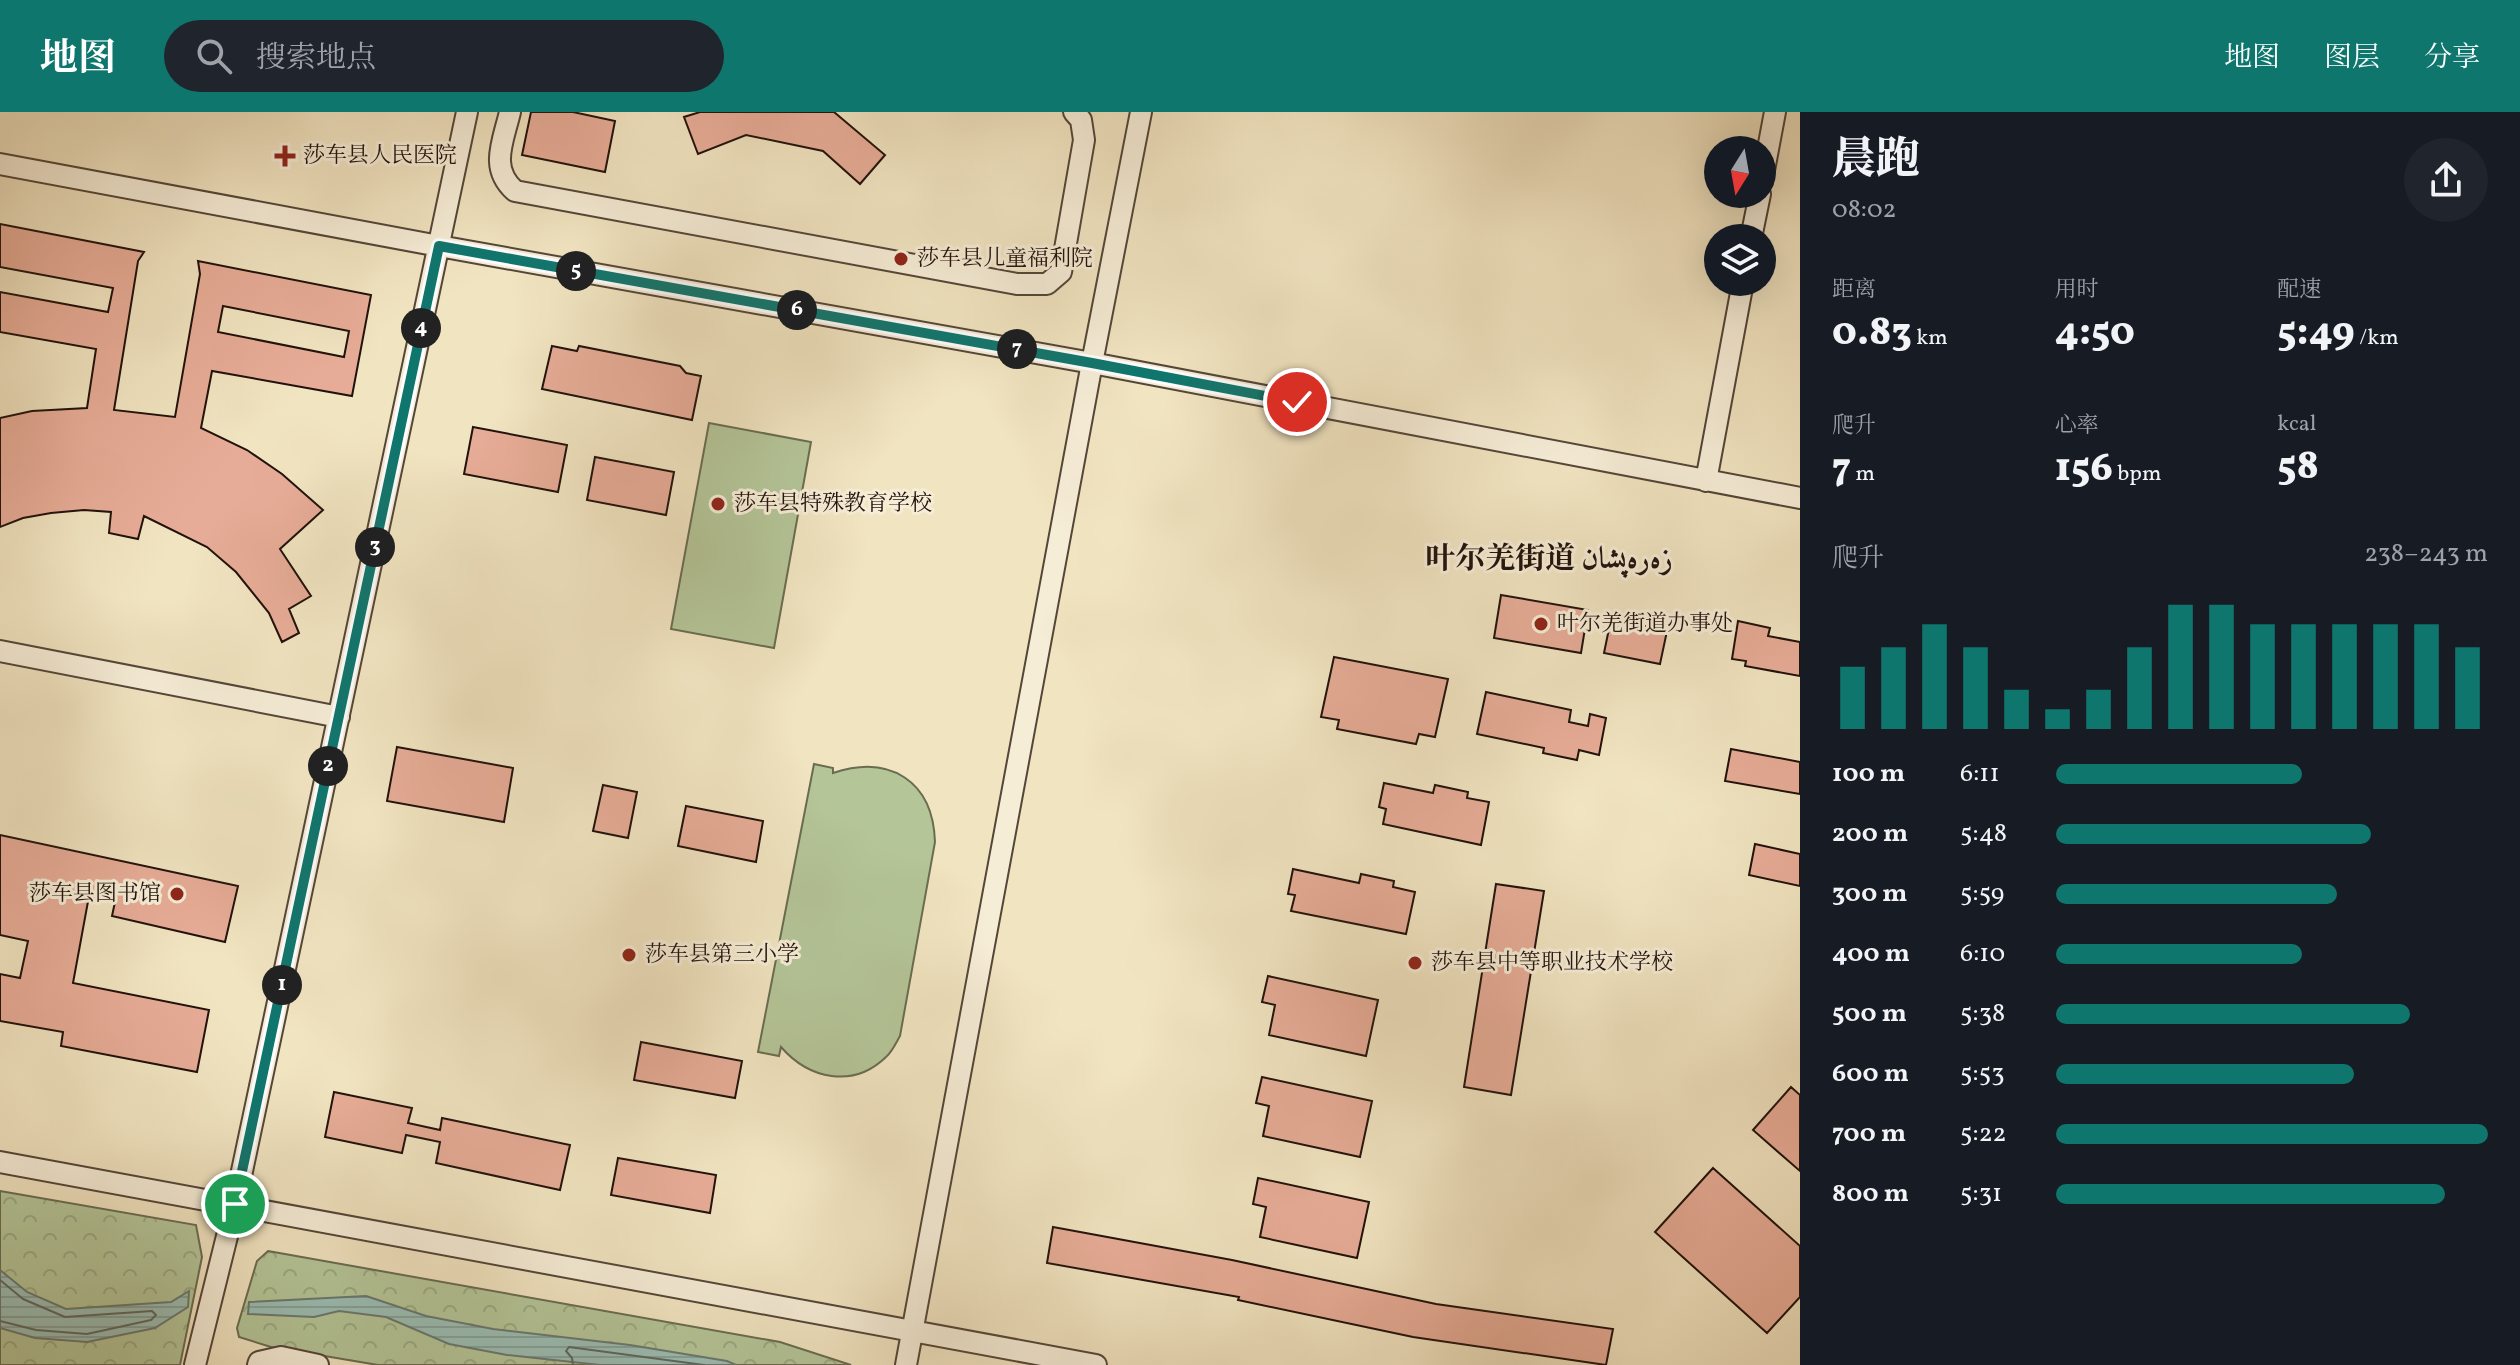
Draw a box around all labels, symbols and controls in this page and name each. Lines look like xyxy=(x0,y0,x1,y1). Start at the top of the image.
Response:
search box xyxy=(164,20,724,92)
text: 地图 xyxy=(40,34,116,87)
icon: search xyxy=(192,34,236,78)
text: 搜索地点 xyxy=(256,38,376,80)
text: 地图 xyxy=(2224,39,2280,78)
text: 图层 xyxy=(2324,39,2380,78)
text: 分享 xyxy=(2424,39,2480,78)
text: 晨跑 xyxy=(1832,131,1920,192)
north arrow xyxy=(1704,136,1776,208)
map controls xyxy=(1704,136,1776,296)
button: share xyxy=(2404,138,2488,222)
place label: 莎车县人民医院 xyxy=(303,141,457,172)
marker: 莎车县人民医院 xyxy=(274,145,296,167)
text: 08:02 xyxy=(1832,192,1897,228)
button: layers xyxy=(1704,224,1776,296)
place label: 莎车县儿童福利院 xyxy=(917,244,1093,275)
marker: 莎车县儿童福利院 xyxy=(892,250,910,268)
pin: 5 xyxy=(556,251,596,291)
text: 5 xyxy=(571,255,581,286)
text: 距离 xyxy=(1832,275,1876,306)
text: 用时 xyxy=(2055,275,2099,306)
text: 配速 xyxy=(2277,275,2321,306)
pin: 6 xyxy=(777,290,817,330)
text: 6 xyxy=(791,294,803,325)
text: 0.83 xyxy=(1832,306,1912,362)
text: 4:50 xyxy=(2055,306,2135,362)
text: 5:49 xyxy=(2277,306,2355,362)
pin: 4 xyxy=(401,308,441,348)
text: 4 xyxy=(414,312,428,343)
text: km xyxy=(1912,323,1948,354)
text: /km xyxy=(2355,323,2399,354)
pin: 7 xyxy=(997,329,1037,369)
text: 7 xyxy=(1012,333,1022,364)
pin xyxy=(1263,368,1331,436)
icon: check xyxy=(1275,380,1319,424)
text: kcal xyxy=(2277,409,2316,440)
text: 爬升 xyxy=(1832,411,1876,442)
text: 心率 xyxy=(2055,411,2099,442)
text: 58 xyxy=(2277,440,2319,496)
text: 7 xyxy=(1832,442,1851,498)
text: 156 xyxy=(2055,442,2113,498)
text: m xyxy=(1851,459,1875,490)
text: bpm xyxy=(2113,459,2161,490)
place label: 莎车县特殊教育学校 xyxy=(734,489,932,520)
marker: 莎车县特殊教育学校 xyxy=(709,495,727,513)
pin: 3 xyxy=(355,527,395,567)
text: 3 xyxy=(369,531,381,562)
text: 238–243 m xyxy=(2364,536,2488,572)
district label: 叶尔羌街道 زەرەپشان xyxy=(1425,539,1673,581)
text: 爬升 xyxy=(1832,541,1884,577)
place label: 叶尔羌街道办事处 xyxy=(1557,609,1733,640)
marker: 叶尔羌街道办事处 xyxy=(1532,615,1550,633)
pin: 2 xyxy=(308,746,348,786)
text: 2 xyxy=(322,750,334,781)
text: 100 m xyxy=(1832,756,1905,792)
text: 6:11 xyxy=(1960,756,1999,792)
text: 200 m xyxy=(1832,816,1908,852)
text: 5:48 xyxy=(1960,816,2007,852)
text: 300 m xyxy=(1832,876,1908,912)
text: 5:59 xyxy=(1960,876,2004,912)
place label: 莎车县图书馆 xyxy=(29,879,161,910)
marker: 莎车县图书馆 xyxy=(168,885,186,903)
text: 400 m xyxy=(1832,936,1910,972)
text: 6:10 xyxy=(1960,936,2005,972)
place label: 莎车县第三小学 xyxy=(645,940,799,971)
marker: 莎车县第三小学 xyxy=(620,946,638,964)
place label: 莎车县中等职业技术学校 xyxy=(1431,948,1673,979)
marker: 莎车县中等职业技术学校 xyxy=(1406,954,1424,972)
pin: 1 xyxy=(262,965,302,1005)
text: 1 xyxy=(278,969,286,1000)
text: 500 m xyxy=(1832,996,1907,1032)
text: 5:38 xyxy=(1960,996,2005,1032)
text: 600 m xyxy=(1832,1056,1909,1092)
text: 5:53 xyxy=(1960,1056,2005,1092)
text: 700 m xyxy=(1832,1116,1906,1152)
text: 5:22 xyxy=(1960,1116,2007,1152)
pin xyxy=(201,1170,269,1238)
text: 800 m xyxy=(1832,1176,1909,1212)
text: 5:31 xyxy=(1960,1176,2002,1212)
icon: arrive xyxy=(213,1182,257,1226)

